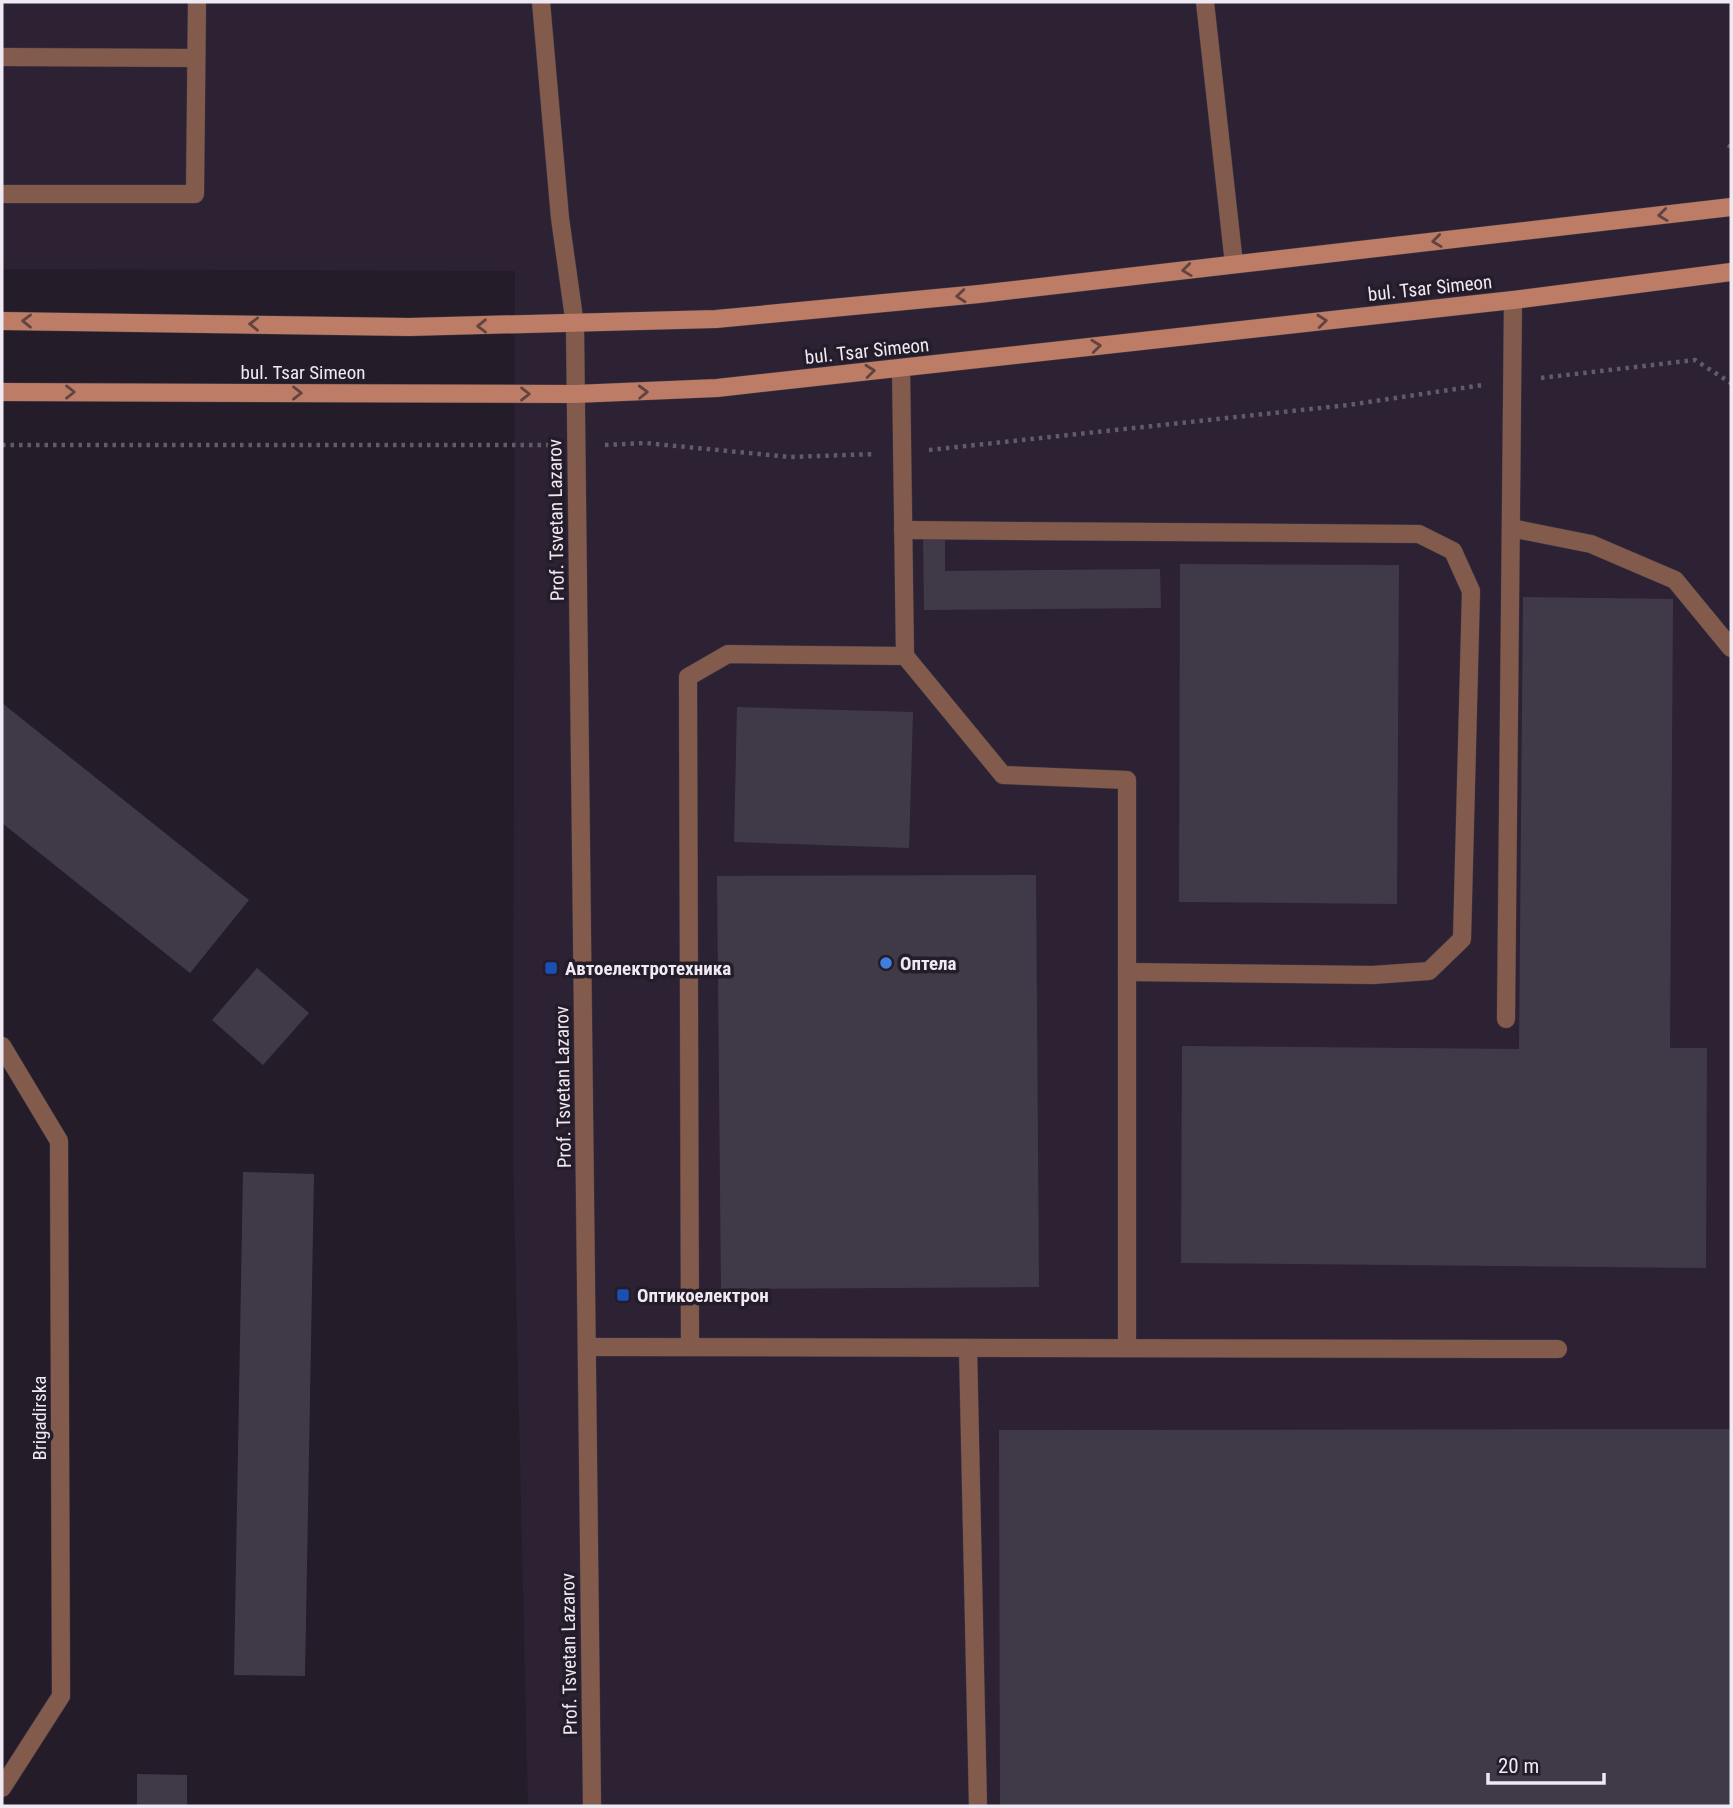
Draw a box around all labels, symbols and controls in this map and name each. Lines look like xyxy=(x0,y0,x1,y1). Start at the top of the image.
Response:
one-way arrow xyxy=(1658,207,1669,222)
one-way arrow xyxy=(1432,233,1443,248)
one-way arrow xyxy=(1181,262,1193,277)
street label: bul. Tsar Simeon xyxy=(1367,270,1493,306)
one-way arrow xyxy=(955,288,966,303)
one-way arrow xyxy=(21,314,32,329)
one-way arrow xyxy=(1317,314,1328,329)
one-way arrow xyxy=(249,317,260,332)
one-way arrow xyxy=(476,318,487,334)
street label: bul. Tsar Simeon xyxy=(804,333,930,369)
one-way arrow xyxy=(1090,339,1102,354)
street label: bul. Tsar Simeon xyxy=(241,361,365,384)
one-way arrow xyxy=(864,364,876,379)
one-way arrow xyxy=(638,384,649,399)
one-way arrow xyxy=(65,385,76,400)
one-way arrow xyxy=(293,385,303,401)
one-way arrow xyxy=(520,386,531,402)
street label: Prof. Tsvetan Lazarov xyxy=(543,439,569,601)
place label: Оптела xyxy=(900,952,957,975)
marker: Оптела xyxy=(878,955,894,971)
place label: Автоелектротехника xyxy=(565,957,731,980)
marker: Автоелектротехника xyxy=(543,960,559,976)
street label: Prof. Tsvetan Lazarov xyxy=(550,1006,576,1168)
place label: Оптикоелектрон xyxy=(637,1284,769,1307)
marker: Оптикоелектрон xyxy=(615,1287,631,1303)
street label: Brigadirska xyxy=(28,1376,51,1460)
street label: Prof. Tsvetan Lazarov xyxy=(556,1573,582,1735)
scale bar xyxy=(1488,1742,1604,1786)
text: 20 m xyxy=(1498,1754,1539,1778)

